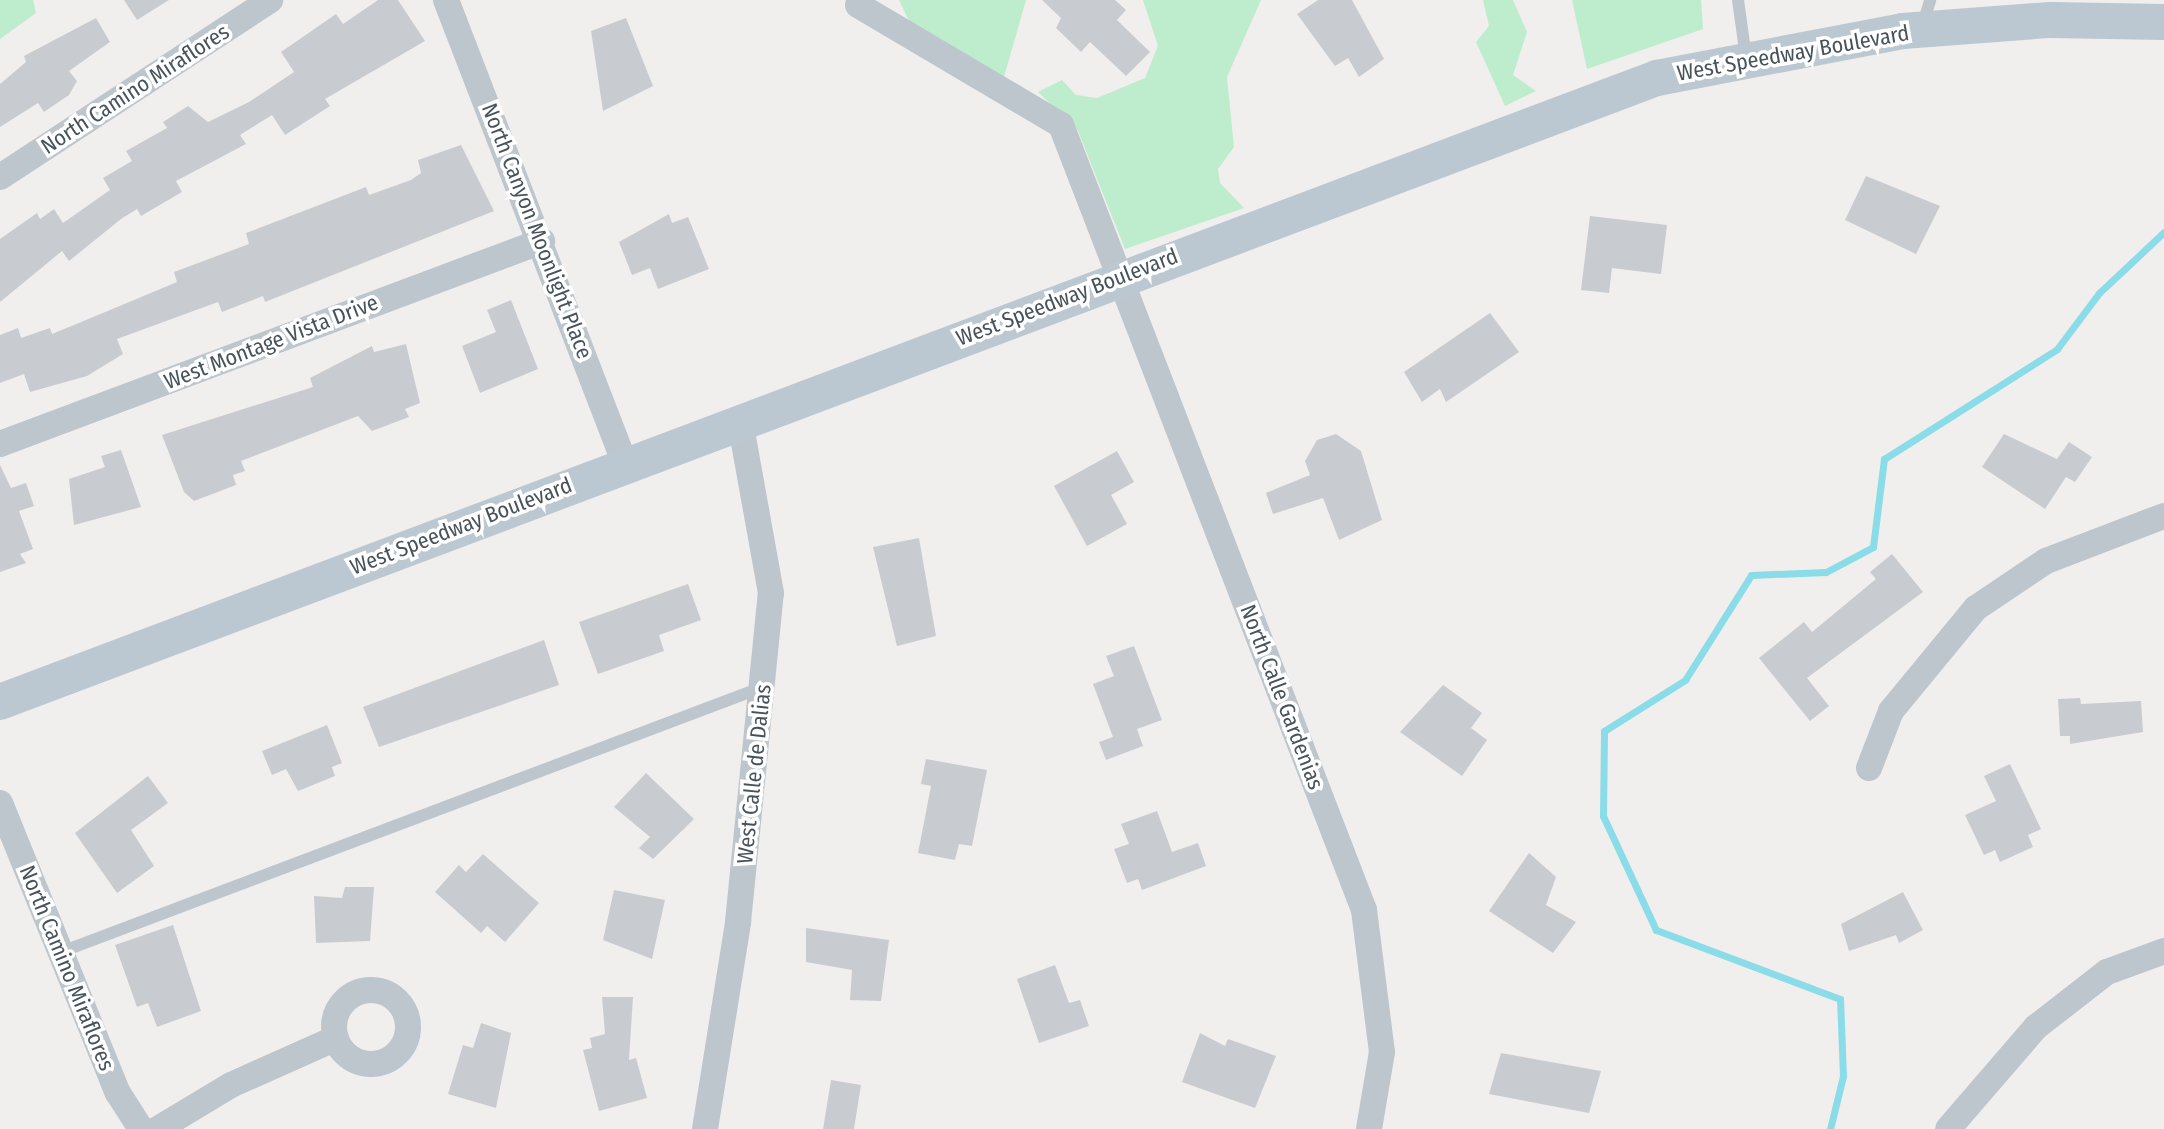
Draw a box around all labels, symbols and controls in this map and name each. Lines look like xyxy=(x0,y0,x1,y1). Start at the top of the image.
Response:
street label: North Camino Miraflores xyxy=(36,18,234,160)
street label: West Speedway Boulevard xyxy=(1675,20,1911,86)
street label: North Canyon Moonlight Place xyxy=(476,100,598,362)
street label: West Speedway Boulevard xyxy=(952,243,1182,351)
street label: West Montage Vista Drive xyxy=(160,289,382,395)
street label: West Speedway Boulevard xyxy=(346,472,576,580)
street label: North Calle Gardenias xyxy=(1235,601,1329,793)
street label: West Calle de Dalias xyxy=(731,683,777,865)
street label: North Camino Miraflores xyxy=(14,862,120,1074)

